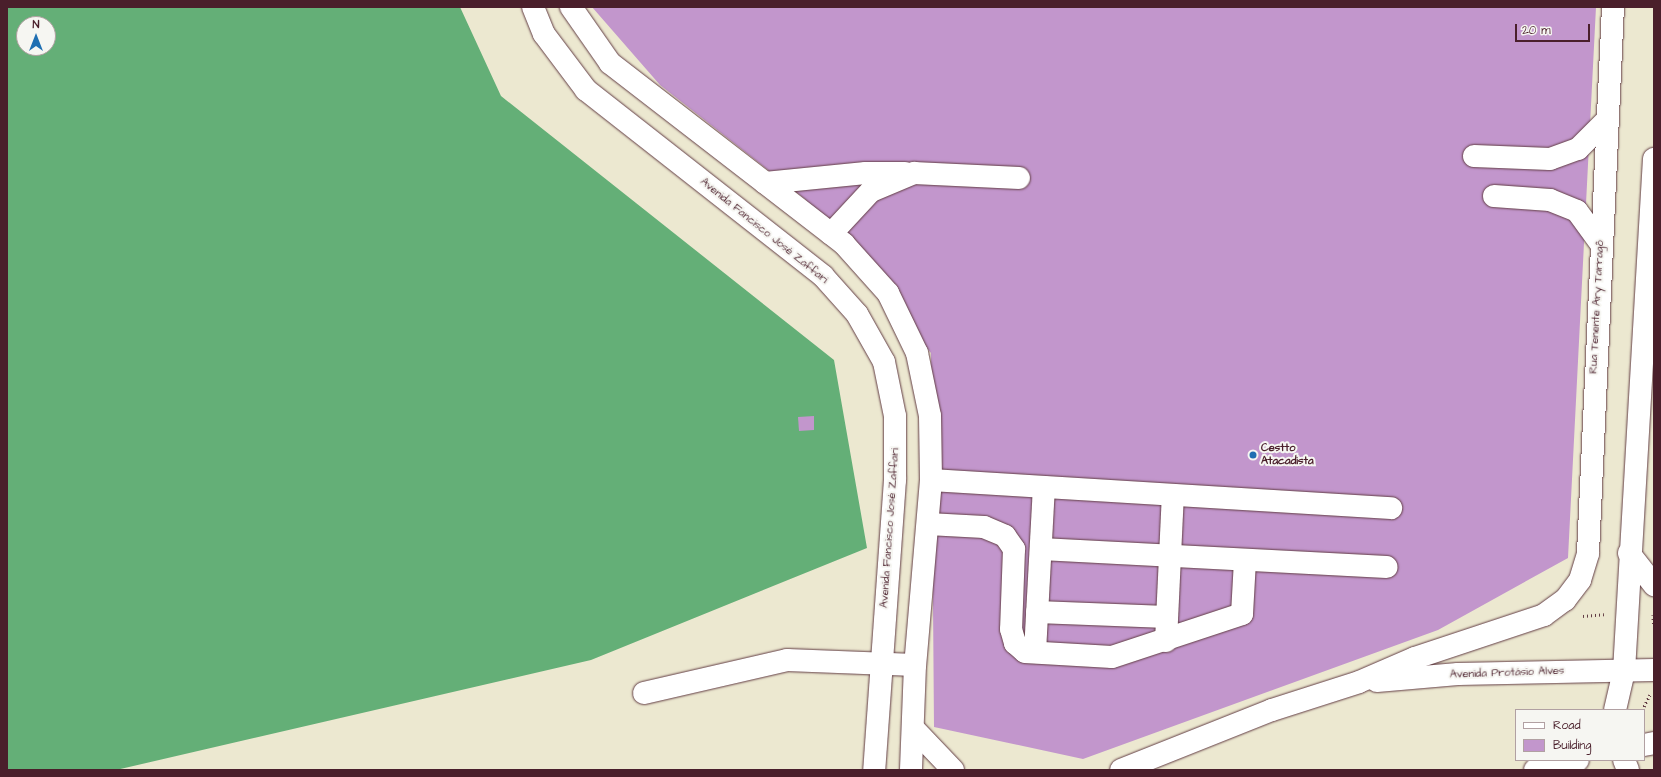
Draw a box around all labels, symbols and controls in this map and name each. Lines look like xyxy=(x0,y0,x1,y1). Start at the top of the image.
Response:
north arrow xyxy=(16,16,56,56)
scale bar xyxy=(1517,16,1592,42)
text: N xyxy=(33,17,39,32)
text: 20 m xyxy=(1522,22,1551,39)
street label: Avenida Fancisco José Zaffari xyxy=(698,175,830,287)
street label: Rua Tenente Ary Tarragô xyxy=(1587,240,1607,374)
place label: Cestto Atacadista xyxy=(1261,442,1314,468)
street label: Avenida Fancisco José Zaffari xyxy=(878,448,902,608)
marker: Cestto Atacadista xyxy=(1248,450,1258,460)
street label: Avenida Protásio Alves xyxy=(1450,664,1564,682)
legend xyxy=(1515,709,1645,761)
text: Road xyxy=(1553,717,1581,734)
text: Building xyxy=(1553,737,1591,754)

